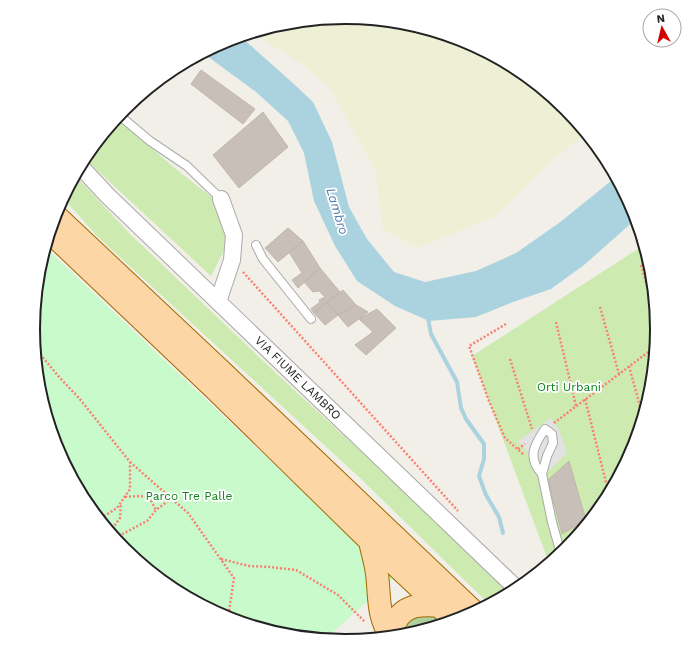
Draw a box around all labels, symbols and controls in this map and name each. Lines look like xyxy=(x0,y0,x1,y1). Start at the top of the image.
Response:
north arrow xyxy=(642,8,682,48)
text: N xyxy=(656,12,666,26)
water label: Lambro xyxy=(323,186,352,236)
street label: VIA FIUME LAMBRO xyxy=(252,333,344,423)
park label: Orti Urbani xyxy=(537,380,601,394)
park label: Parco Tre Palle xyxy=(145,489,233,503)

